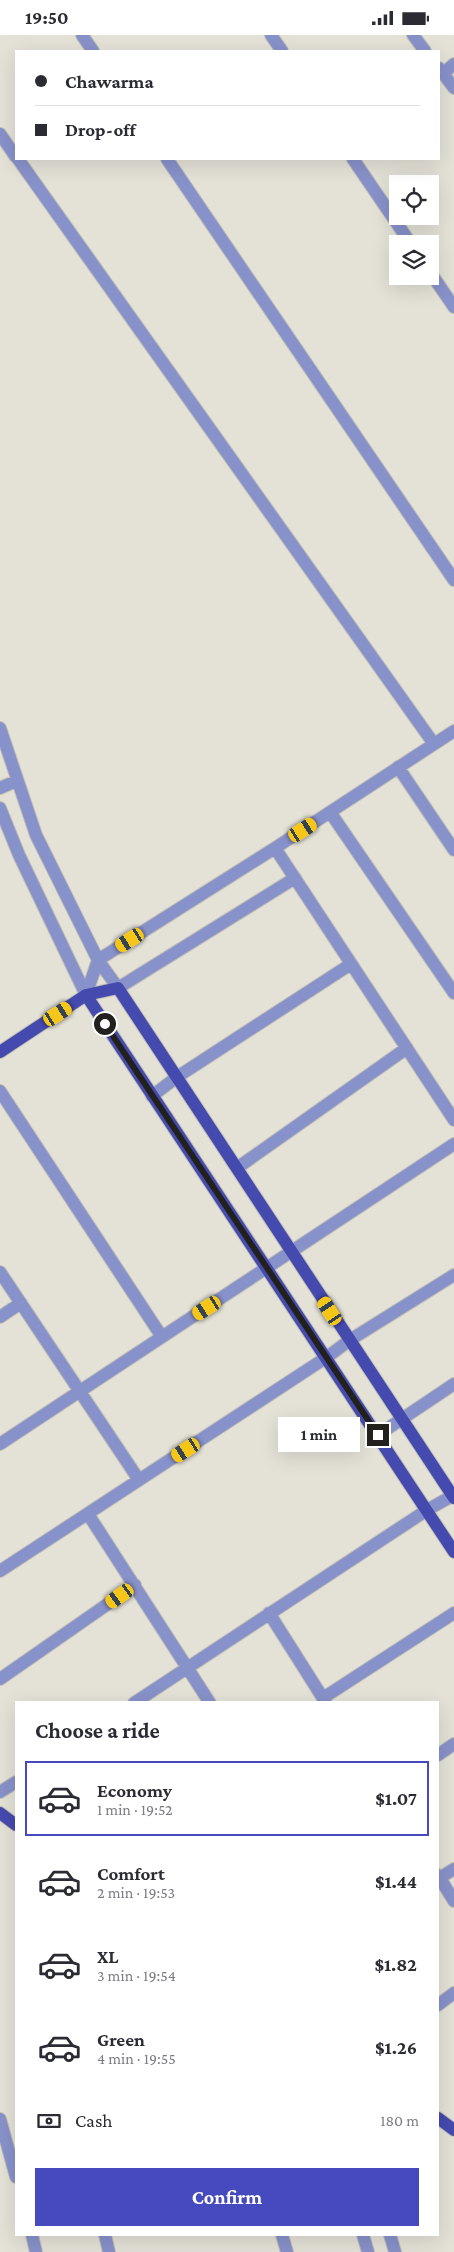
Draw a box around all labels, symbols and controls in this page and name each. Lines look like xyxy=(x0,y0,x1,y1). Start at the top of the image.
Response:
text: 19:50 xyxy=(25,7,69,28)
text: Chawarma xyxy=(65,71,154,92)
text: Drop-off xyxy=(65,119,136,140)
map controls xyxy=(389,175,439,285)
button: locate xyxy=(389,175,439,225)
button: layers xyxy=(389,235,439,285)
car xyxy=(286,816,319,844)
car xyxy=(113,926,146,954)
car xyxy=(41,1000,74,1028)
route start xyxy=(94,1013,116,1035)
car xyxy=(190,1294,223,1322)
car xyxy=(315,1294,344,1328)
callout: 1 min xyxy=(278,1417,360,1453)
route end xyxy=(367,1424,389,1446)
text: 1 min xyxy=(301,1426,337,1443)
car xyxy=(169,1436,202,1464)
car xyxy=(103,1581,136,1611)
text: Choose a ride xyxy=(35,1718,160,1743)
icon: car xyxy=(37,1776,82,1821)
text: Economy xyxy=(97,1780,172,1801)
text: $1.07 xyxy=(375,1788,417,1809)
text: 1 min · 19:52 xyxy=(97,1801,173,1818)
icon: car xyxy=(37,1859,82,1904)
text: Comfort xyxy=(97,1863,165,1884)
text: $1.44 xyxy=(375,1871,417,1892)
text: 2 min · 19:53 xyxy=(97,1884,175,1901)
icon: car xyxy=(37,1942,82,1987)
text: XL xyxy=(97,1946,119,1967)
text: $1.82 xyxy=(374,1954,417,1975)
text: 3 min · 19:54 xyxy=(97,1967,176,1984)
icon: car xyxy=(37,2025,82,2070)
text: Green xyxy=(97,2029,145,2050)
text: $1.26 xyxy=(375,2037,417,2058)
text: 4 min · 19:55 xyxy=(97,2050,176,2067)
icon: cash xyxy=(35,2107,63,2135)
text: Cash xyxy=(75,2110,113,2131)
text: 180 m xyxy=(380,2112,419,2129)
button: Confirm xyxy=(35,2168,419,2226)

